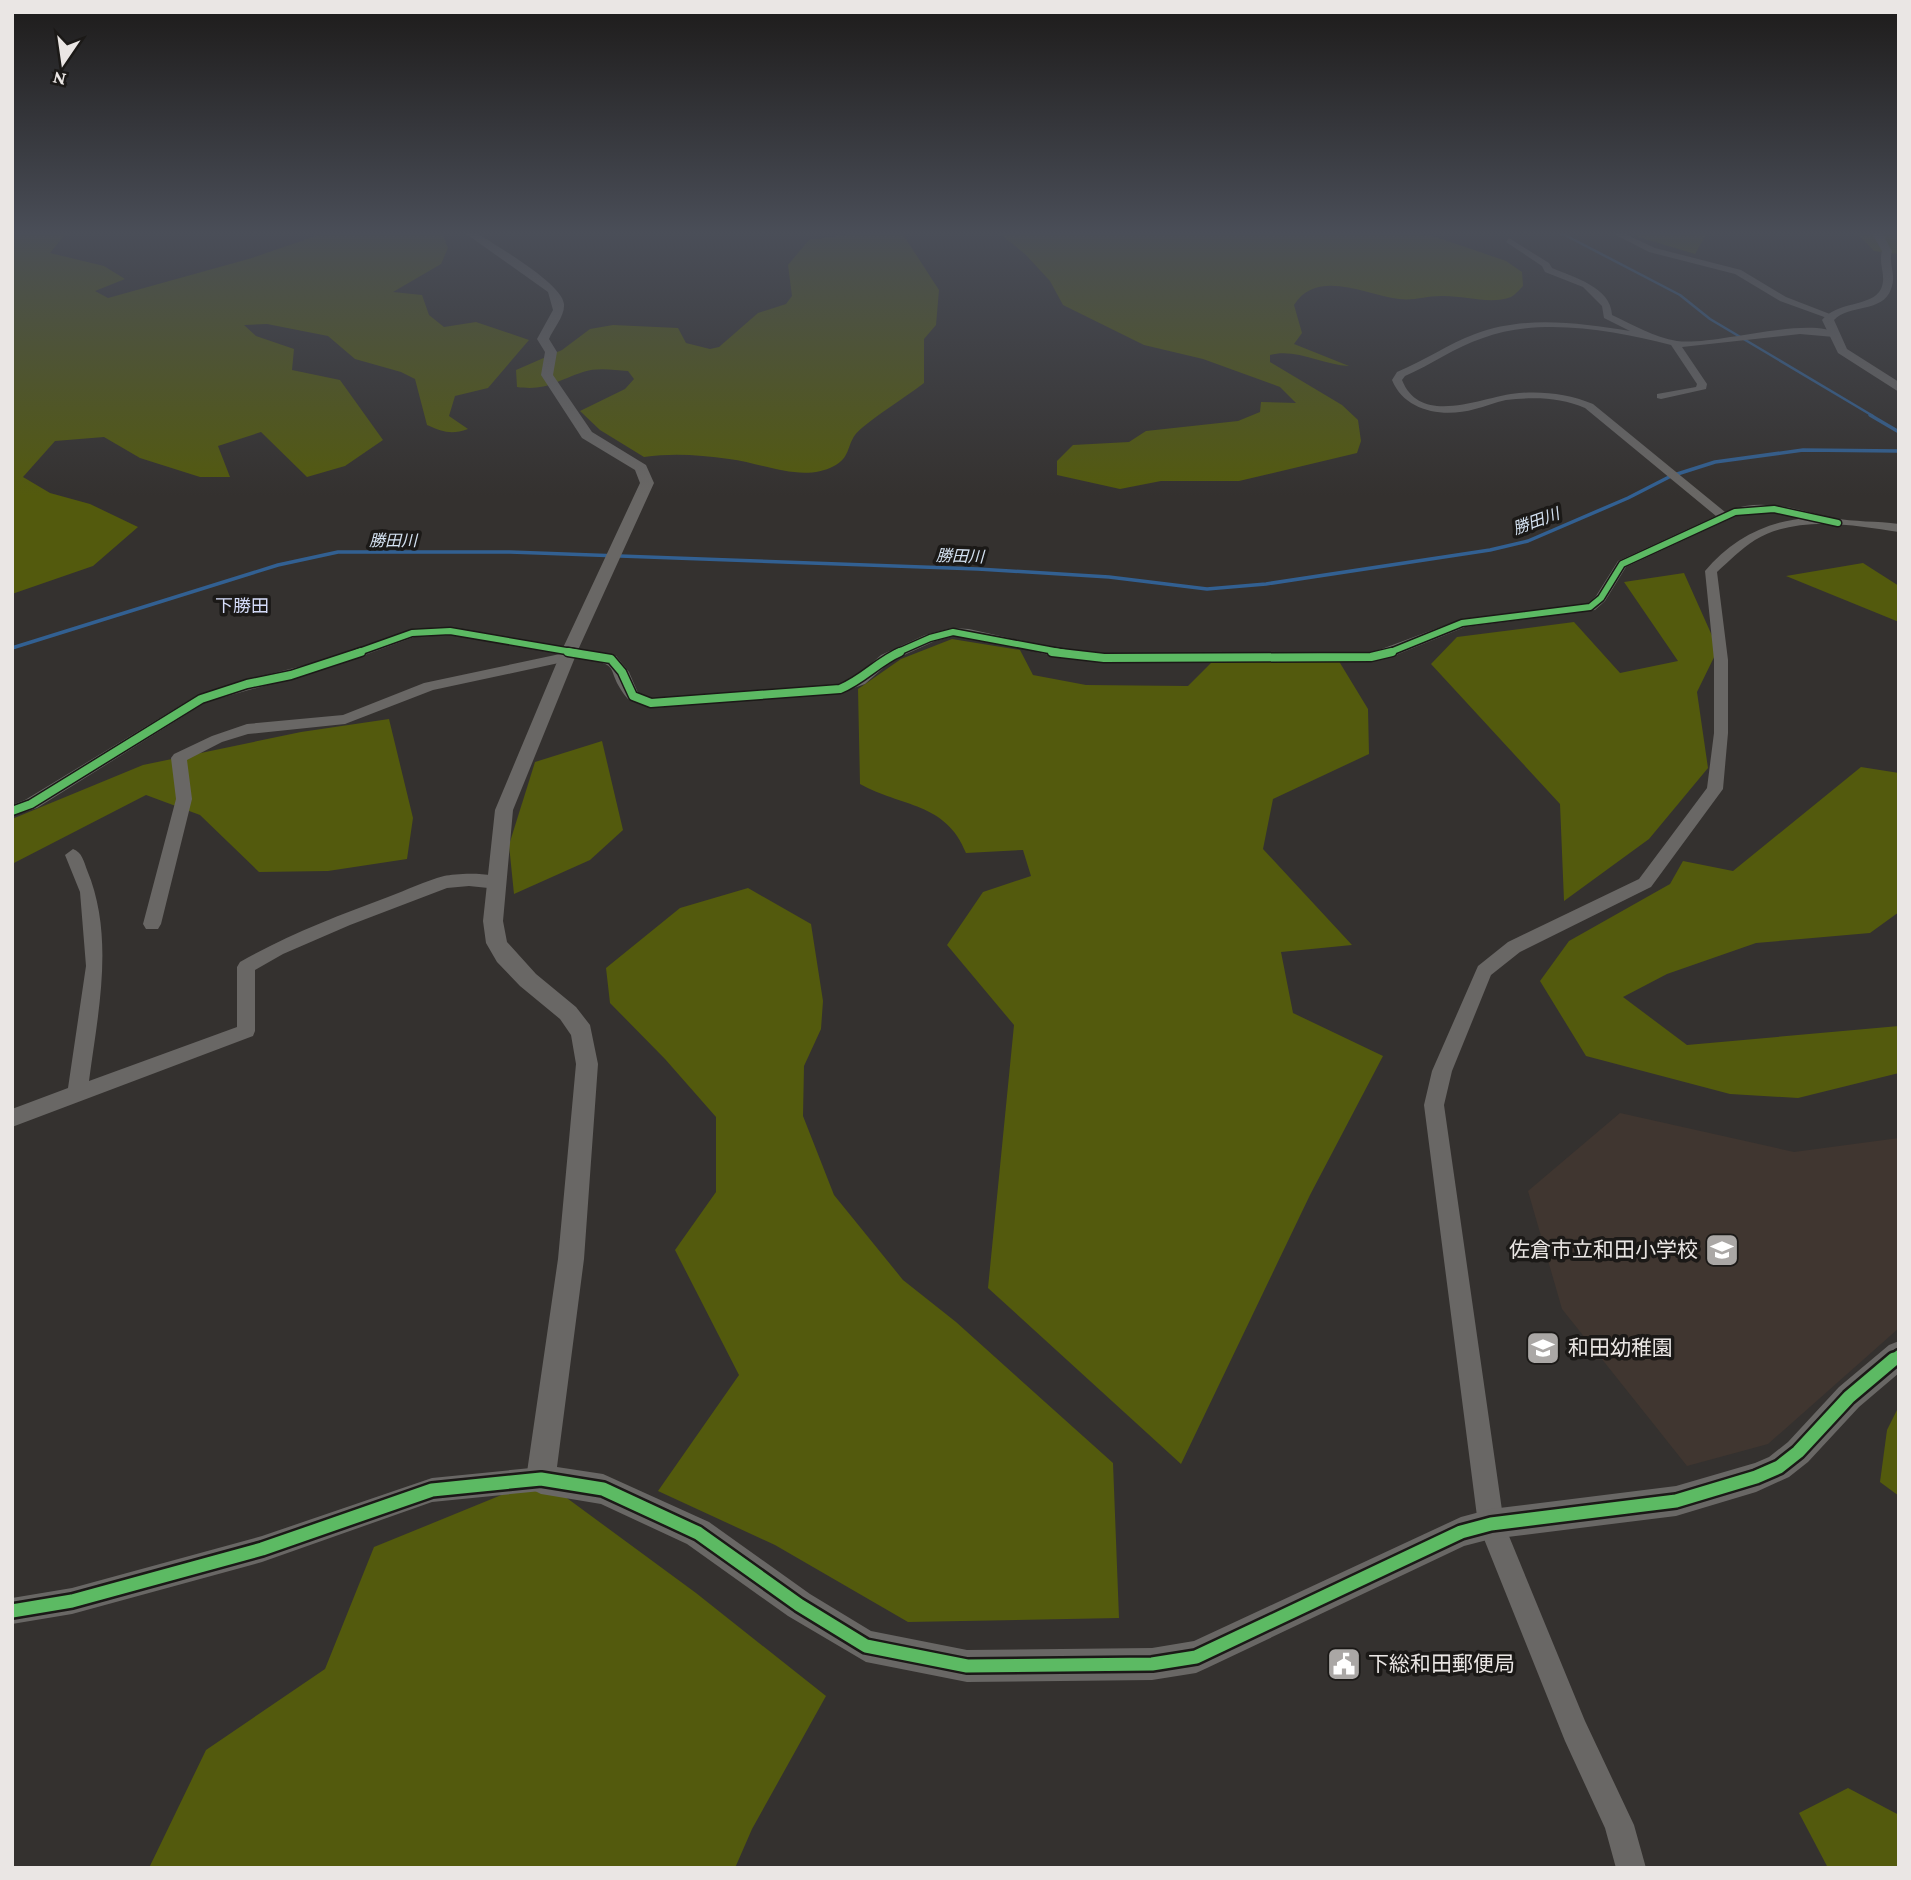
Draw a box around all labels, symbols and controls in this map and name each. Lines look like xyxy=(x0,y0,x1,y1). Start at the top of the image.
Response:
north arrow xyxy=(28,28,98,98)
text: N xyxy=(51,67,68,91)
water label: 勝田川 xyxy=(1511,504,1563,537)
water label: 勝田川 xyxy=(369,532,419,549)
water label: 勝田川 xyxy=(936,547,986,565)
district label: 下勝田 xyxy=(215,596,269,616)
school or university icon: 佐倉市立和田小学校 xyxy=(1703,1231,1741,1269)
place label: 佐倉市立和田小学校 xyxy=(1509,1238,1698,1262)
school or university icon: 和田幼稚園 xyxy=(1524,1329,1562,1367)
place label: 和田幼稚園 xyxy=(1568,1336,1673,1360)
public building icon: 下総和田郵便局 xyxy=(1325,1645,1363,1683)
place label: 下総和田郵便局 xyxy=(1368,1652,1515,1676)

